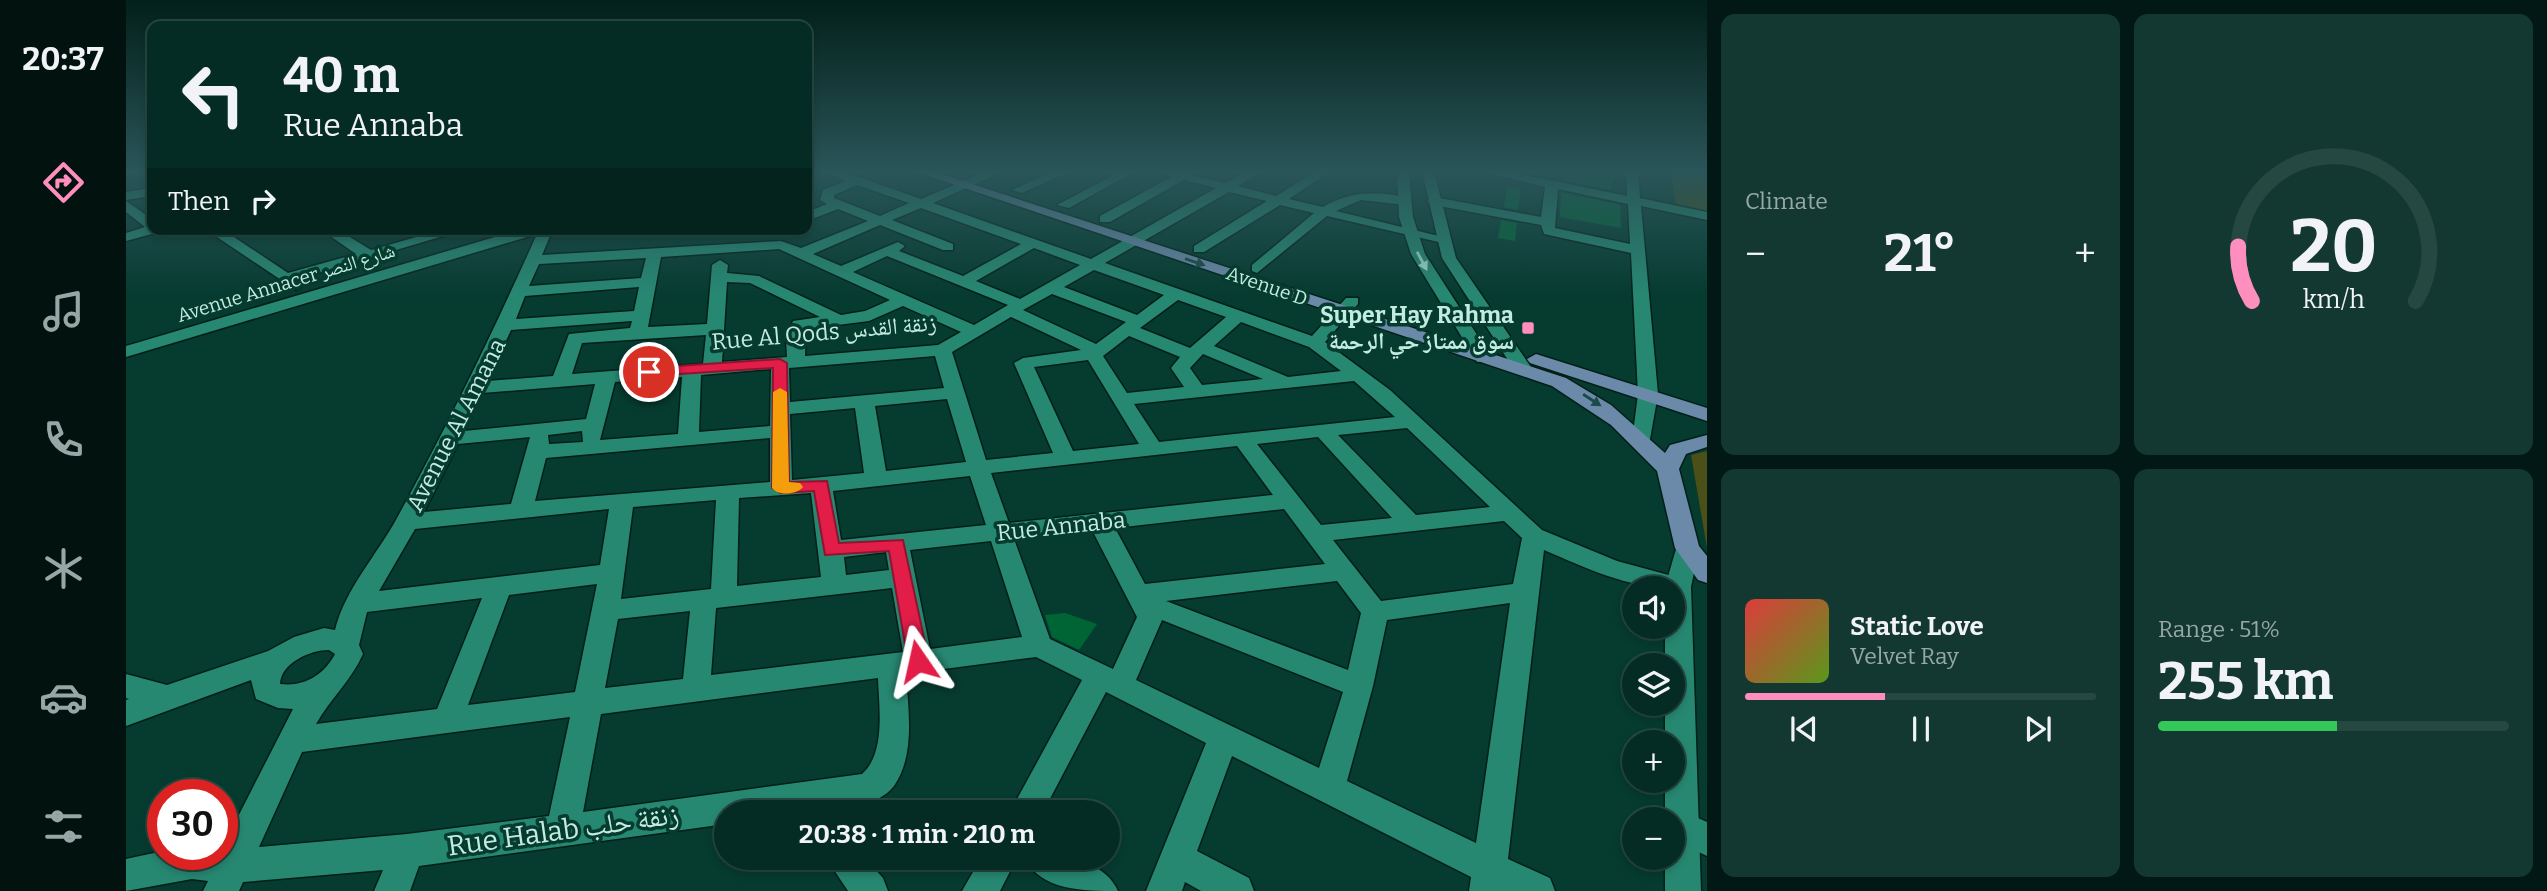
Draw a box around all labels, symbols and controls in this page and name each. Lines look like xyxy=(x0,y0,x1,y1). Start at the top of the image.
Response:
text: 20:37 xyxy=(22,40,104,78)
text: 40 m xyxy=(283,46,400,105)
icon: left xyxy=(168,49,259,140)
text: Rue Annaba xyxy=(283,106,463,144)
icon: directions xyxy=(39,158,88,207)
icon: right xyxy=(244,182,282,220)
text: Then xyxy=(168,186,230,217)
text: Climate xyxy=(1745,187,1828,215)
text: 20 xyxy=(2290,203,2377,290)
text: 21° xyxy=(1884,222,1956,285)
text: − xyxy=(1745,231,1766,277)
text: + xyxy=(2074,231,2096,277)
street label: Avenue Annacer شارع النصر xyxy=(174,239,398,327)
one-way arrow xyxy=(1416,251,1427,271)
one-way arrow xyxy=(1184,257,1205,268)
street label: Avenue D xyxy=(1223,261,1311,311)
text: km/h xyxy=(2303,284,2365,314)
icon: music xyxy=(39,287,88,336)
place label: Super Hay Rahma سوق ممتاز حي الرحمة xyxy=(1320,301,1514,360)
street label: Rue Al Qods زنقة القدس xyxy=(710,308,938,356)
marker: Super Hay Rahma سوق ممتاز حي الرحمة xyxy=(1520,320,1536,336)
street label: Avenue Al Amana xyxy=(400,334,512,516)
pin xyxy=(619,342,679,402)
icon: arrive xyxy=(630,353,668,391)
one-way arrow xyxy=(1582,393,1601,406)
icon: phone xyxy=(39,415,88,464)
street label: Rue Annaba xyxy=(995,505,1127,547)
icon: climate xyxy=(39,544,88,593)
map controls xyxy=(1622,576,1685,870)
button: sound xyxy=(1622,576,1685,639)
text: Static Love xyxy=(1850,611,1984,642)
text: Range · 51% xyxy=(2158,615,2280,643)
position arrow xyxy=(881,624,955,698)
text: Velvet Ray xyxy=(1850,642,1959,670)
text: 255 km xyxy=(2158,650,2333,713)
button: layers xyxy=(1622,653,1685,716)
icon: car xyxy=(39,673,88,722)
icon: previous xyxy=(1785,710,1823,748)
icon: pause xyxy=(1902,710,1940,748)
icon: next xyxy=(2019,710,2057,748)
button: + xyxy=(1622,730,1685,793)
speed limit sign: 30 xyxy=(147,779,238,870)
street label: Rue Halab زنقة حلب xyxy=(445,797,681,863)
icon: filters xyxy=(39,802,88,851)
button: − xyxy=(1622,807,1685,870)
text: 20:38 · 1 min · 210 m xyxy=(799,819,1035,850)

